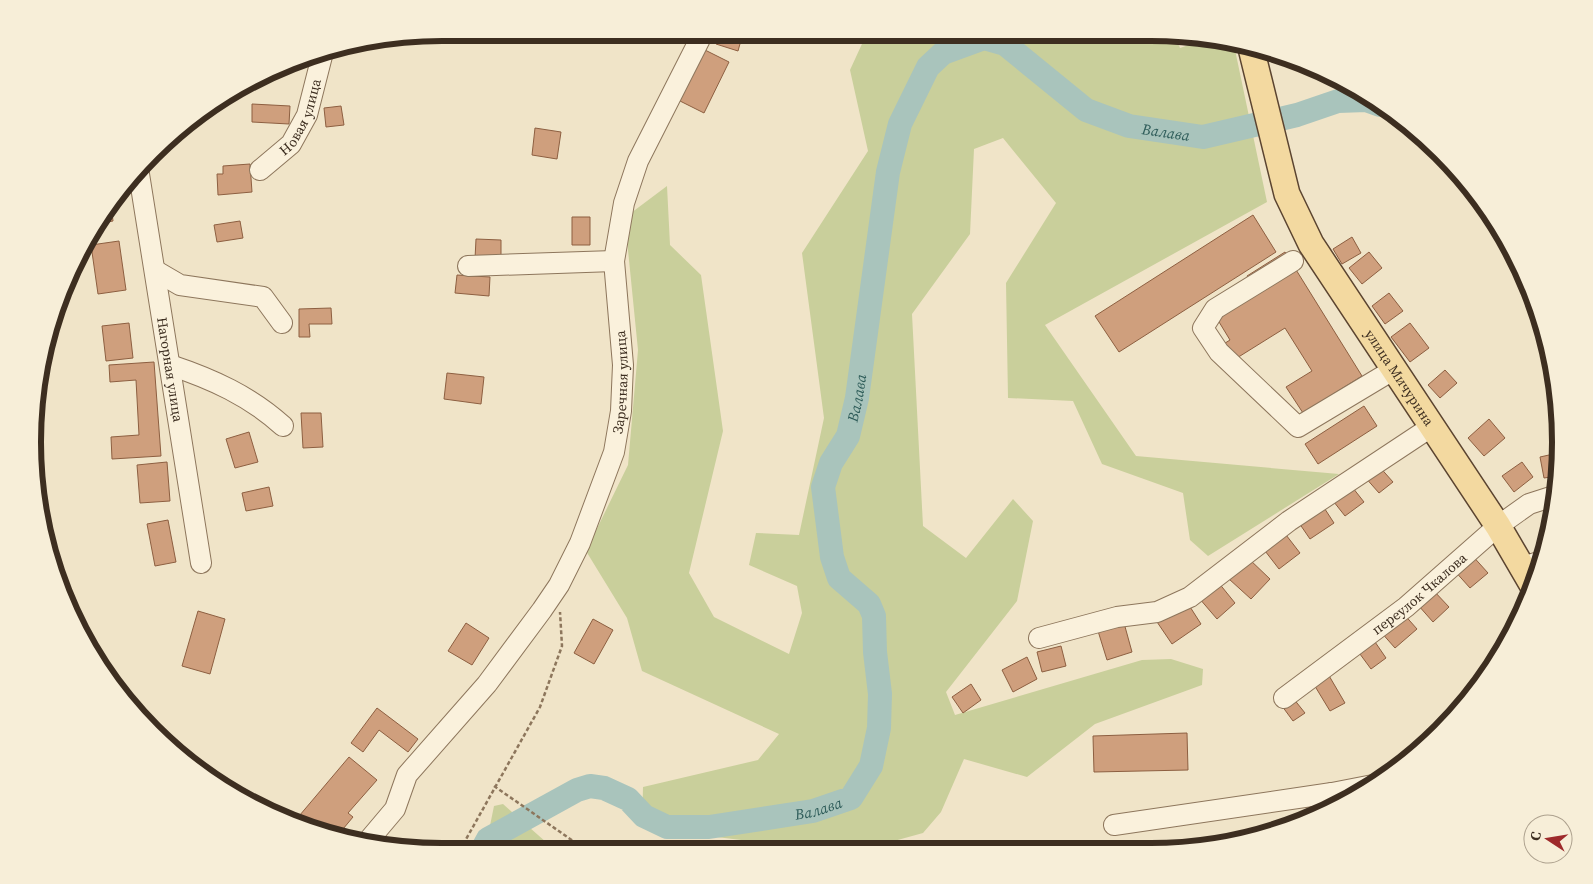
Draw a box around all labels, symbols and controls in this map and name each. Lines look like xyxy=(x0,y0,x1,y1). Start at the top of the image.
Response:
street label: Новая улица xyxy=(275,76,326,160)
water label: Валава xyxy=(1140,117,1192,145)
street label: Нагорная улица xyxy=(152,316,189,424)
street label: улица Мичурина xyxy=(1360,325,1439,431)
street label: Заречная улица xyxy=(607,329,633,435)
water label: Валава xyxy=(841,373,871,425)
street label: переулок Чкалова xyxy=(1368,547,1472,639)
water label: Валава xyxy=(792,791,845,824)
north arrow xyxy=(1523,814,1573,864)
text: С xyxy=(1525,830,1546,843)

